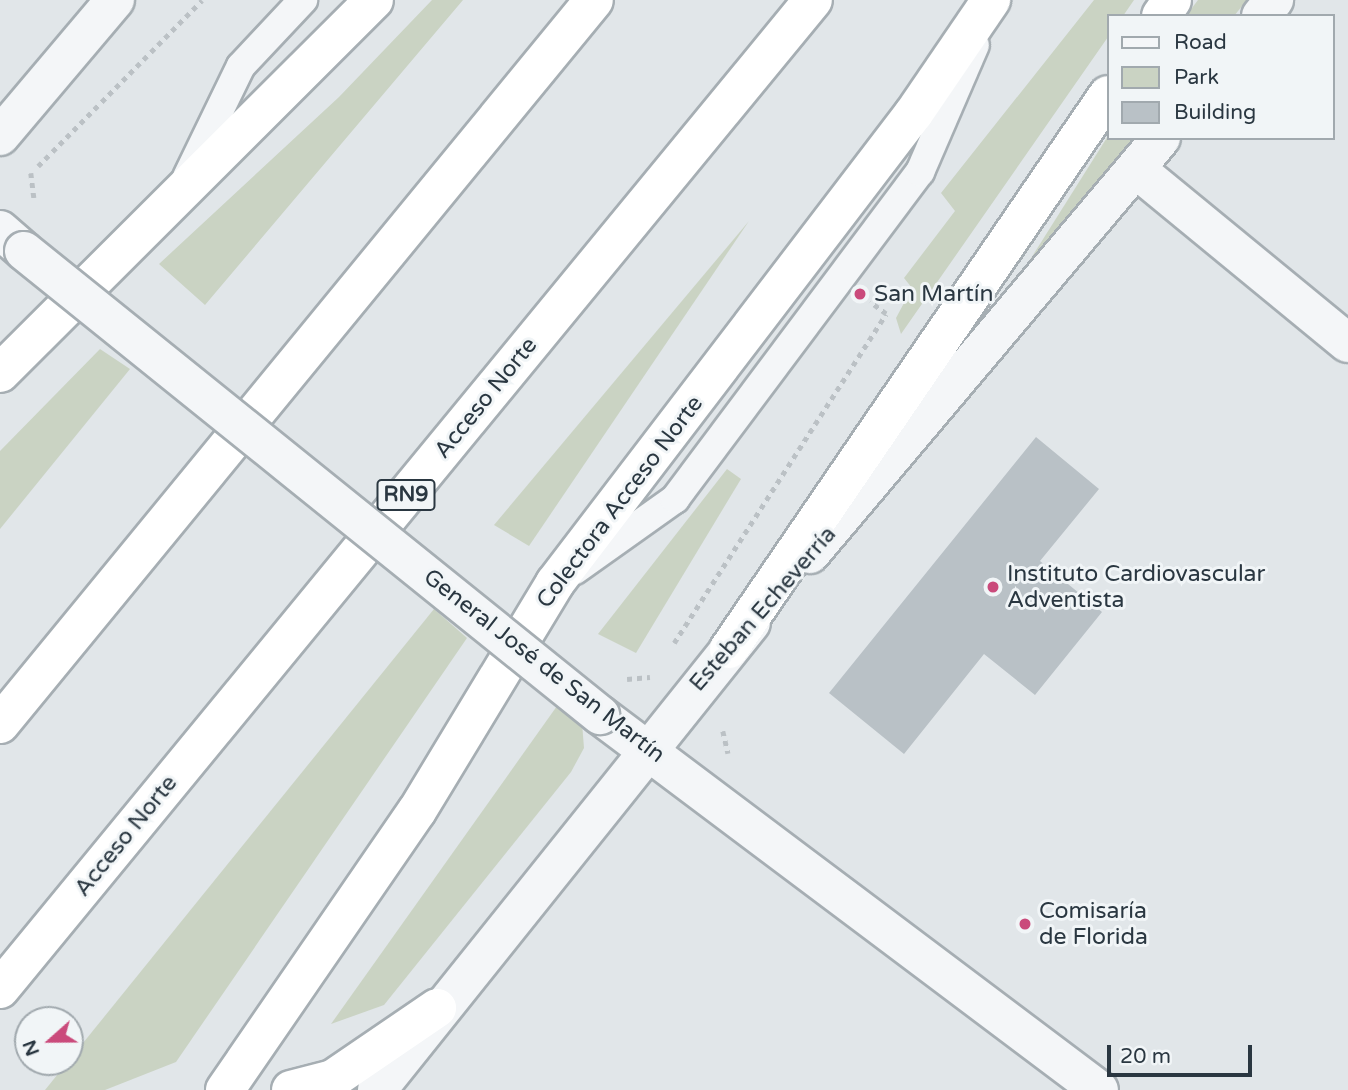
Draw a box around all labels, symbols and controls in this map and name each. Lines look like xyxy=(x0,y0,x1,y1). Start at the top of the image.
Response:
legend xyxy=(1106,14,1334,140)
text: Road xyxy=(1174,30,1227,55)
text: Park xyxy=(1174,65,1219,90)
text: Building xyxy=(1174,100,1256,125)
place label: San Martín xyxy=(874,280,994,308)
marker: San Martín xyxy=(852,286,868,302)
street label: Acceso Norte xyxy=(429,332,543,464)
street label: Colectora Acceso Norte xyxy=(531,390,709,614)
road number: RN9 xyxy=(376,477,436,512)
street label: Esteban Echeverría xyxy=(684,521,842,697)
place label: Instituto Cardiovascular Adventista xyxy=(1007,560,1265,614)
street label: General José de San Martín xyxy=(418,563,670,769)
marker: Instituto Cardiovascular Adventista xyxy=(985,579,1001,595)
street label: Acceso Norte xyxy=(69,770,183,902)
place label: Comisaría de Florida xyxy=(1039,897,1148,951)
marker: Comisaría de Florida xyxy=(1017,916,1033,932)
north arrow xyxy=(14,1006,84,1076)
scale bar xyxy=(1110,1030,1255,1074)
text: N xyxy=(18,1037,44,1059)
text: 20 m xyxy=(1120,1044,1171,1069)

